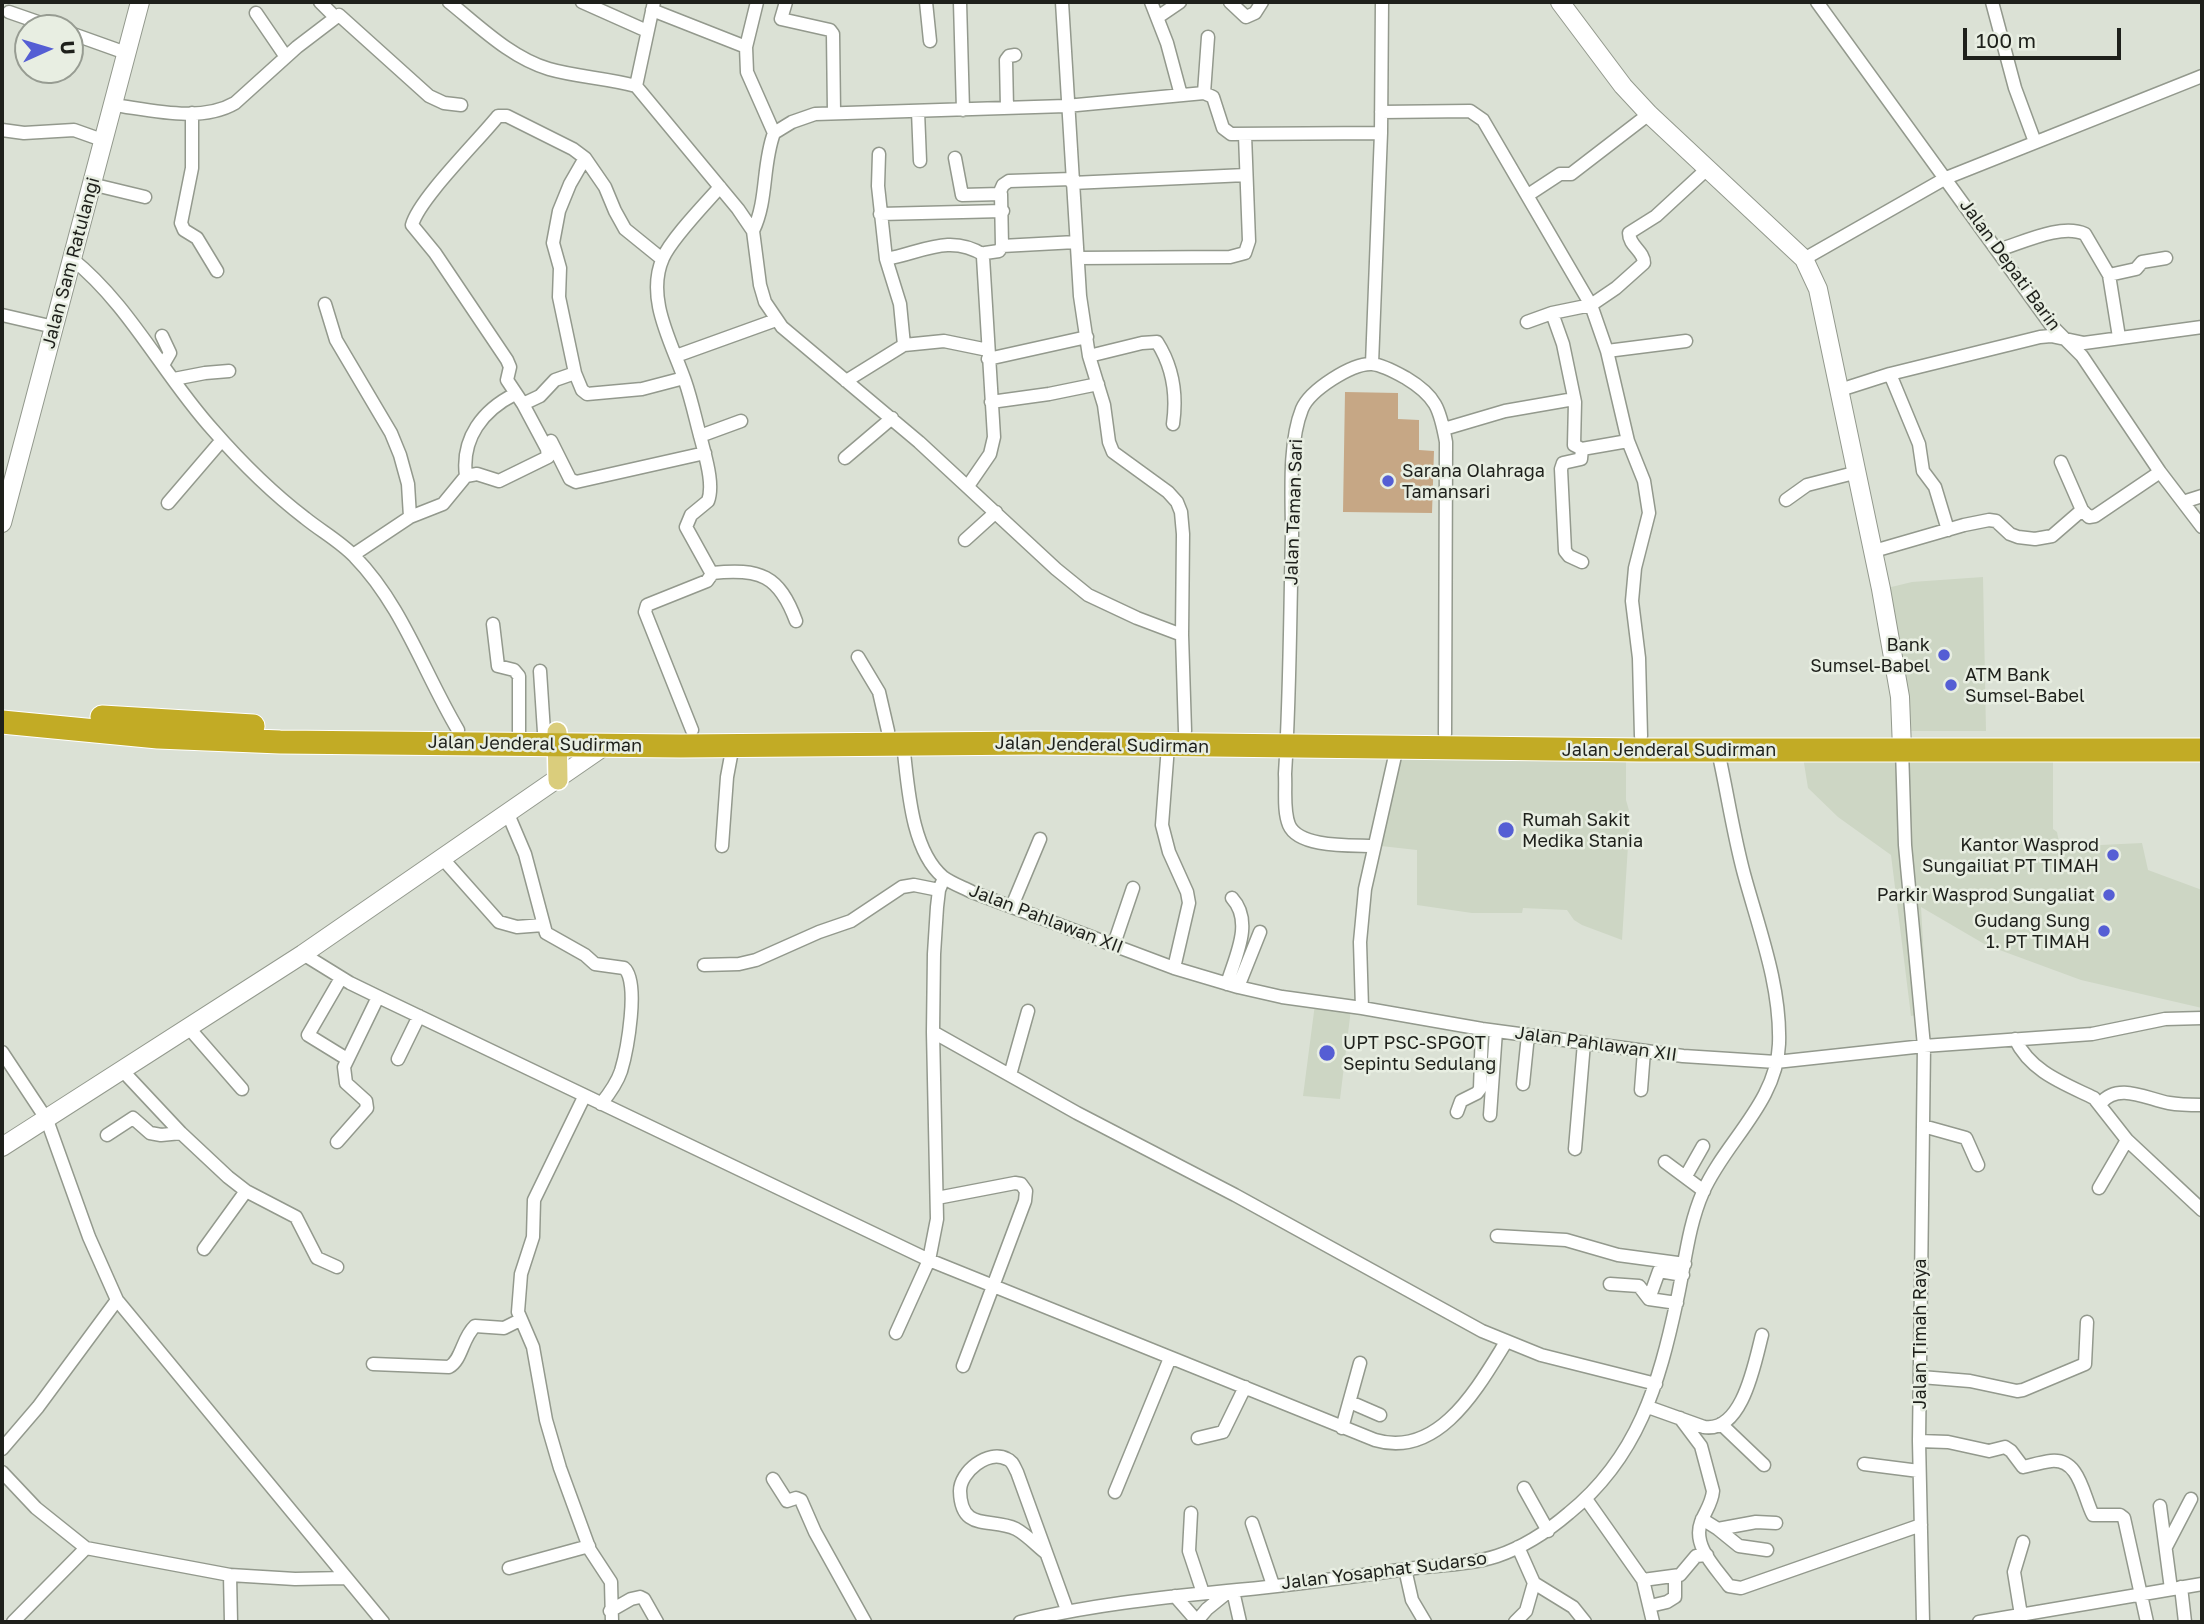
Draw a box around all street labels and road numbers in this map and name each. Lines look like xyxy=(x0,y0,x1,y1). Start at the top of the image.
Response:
street label: Jalan Sam Ratulangi xyxy=(38,175,104,351)
street label: Jalan Depati Barin xyxy=(1955,195,2065,335)
street label: Jalan Taman Sari xyxy=(1281,438,1307,586)
street label: Jalan Jenderal Sudirman xyxy=(428,731,642,757)
street label: Jalan Jenderal Sudirman xyxy=(995,732,1209,758)
street label: Jalan Jenderal Sudirman xyxy=(1562,739,1776,761)
street label: Jalan Pahlawan XII xyxy=(966,880,1126,958)
street label: Jalan Pahlawan XII xyxy=(1514,1022,1678,1066)
street label: Jalan Timah Raya xyxy=(1909,1259,1931,1409)
street label: Jalan Yosaphat Sudarso xyxy=(1280,1548,1488,1594)

